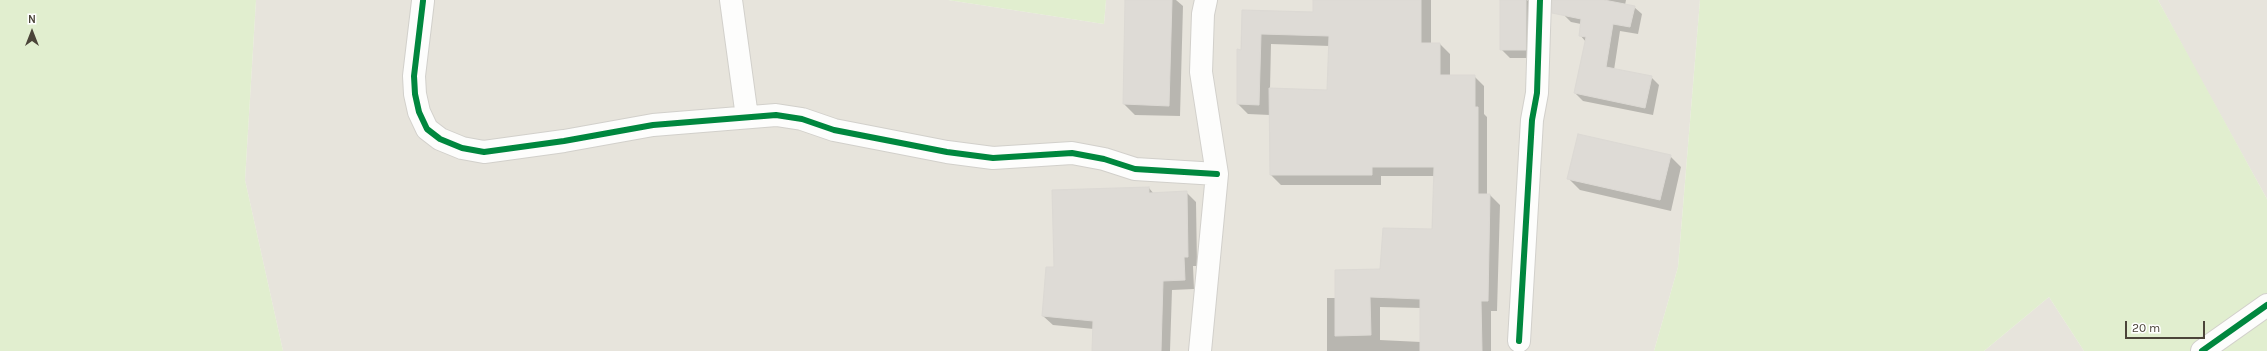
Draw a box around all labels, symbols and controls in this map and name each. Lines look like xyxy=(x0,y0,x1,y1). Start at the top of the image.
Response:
north arrow xyxy=(12,12,52,52)
text: N xyxy=(28,13,36,26)
scale bar xyxy=(2127,313,2207,339)
text: 20 m xyxy=(2132,321,2160,335)

